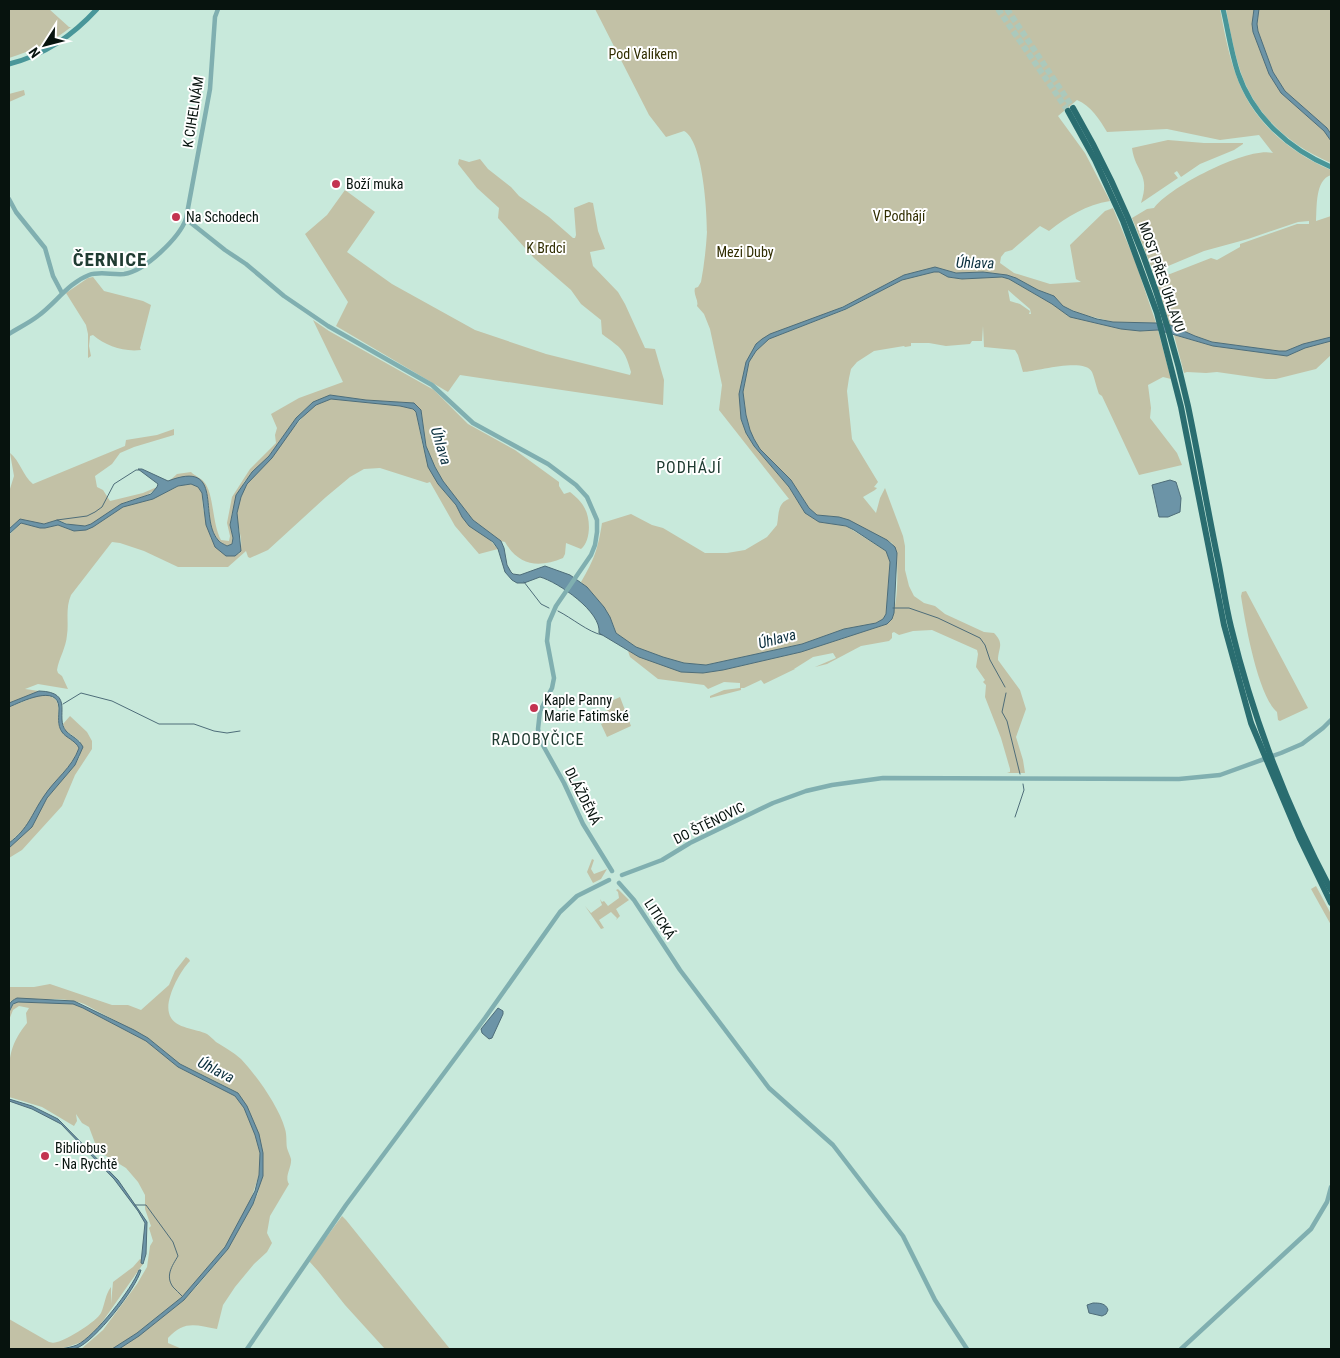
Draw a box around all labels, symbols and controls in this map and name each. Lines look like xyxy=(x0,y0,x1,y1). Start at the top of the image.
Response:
north arrow xyxy=(20,20,70,70)
text: N xyxy=(25,44,43,61)
park label: Pod Valíkem xyxy=(609,46,677,62)
street label: K CIHELNÁM xyxy=(178,75,207,149)
place label: Boží muka xyxy=(346,176,404,192)
marker: Boží muka xyxy=(330,178,342,190)
park label: V Podhájí xyxy=(873,208,926,224)
place label: Na Schodech xyxy=(186,209,259,225)
marker: Na Schodech xyxy=(170,211,182,223)
street label: MOST PŘES ÚHLAVU xyxy=(1136,219,1189,334)
park label: K Brdci xyxy=(526,240,566,256)
park label: Mezi Duby xyxy=(716,244,774,260)
district label: ČERNICE xyxy=(73,248,147,271)
water label: Úhlava xyxy=(956,254,994,272)
water label: Úhlava xyxy=(427,425,455,467)
district label: PODHÁJÍ xyxy=(656,458,722,477)
water label: Úhlava xyxy=(756,625,798,653)
place label: Kaple Panny Marie Fatimské xyxy=(544,692,629,724)
marker: Kaple Panny Marie Fatimské xyxy=(528,702,540,714)
district label: RADOBYČICE xyxy=(491,729,585,749)
street label: DLÁŽDĚNÁ xyxy=(562,764,605,827)
street label: DO ŠTĚNOVIC xyxy=(670,798,747,847)
street label: LITICKÁ xyxy=(641,895,680,942)
water label: Úhlava xyxy=(195,1053,237,1087)
place label: Bibliobus - Na Rychtě xyxy=(55,1140,118,1172)
marker: Bibliobus - Na Rychtě xyxy=(39,1150,51,1162)

